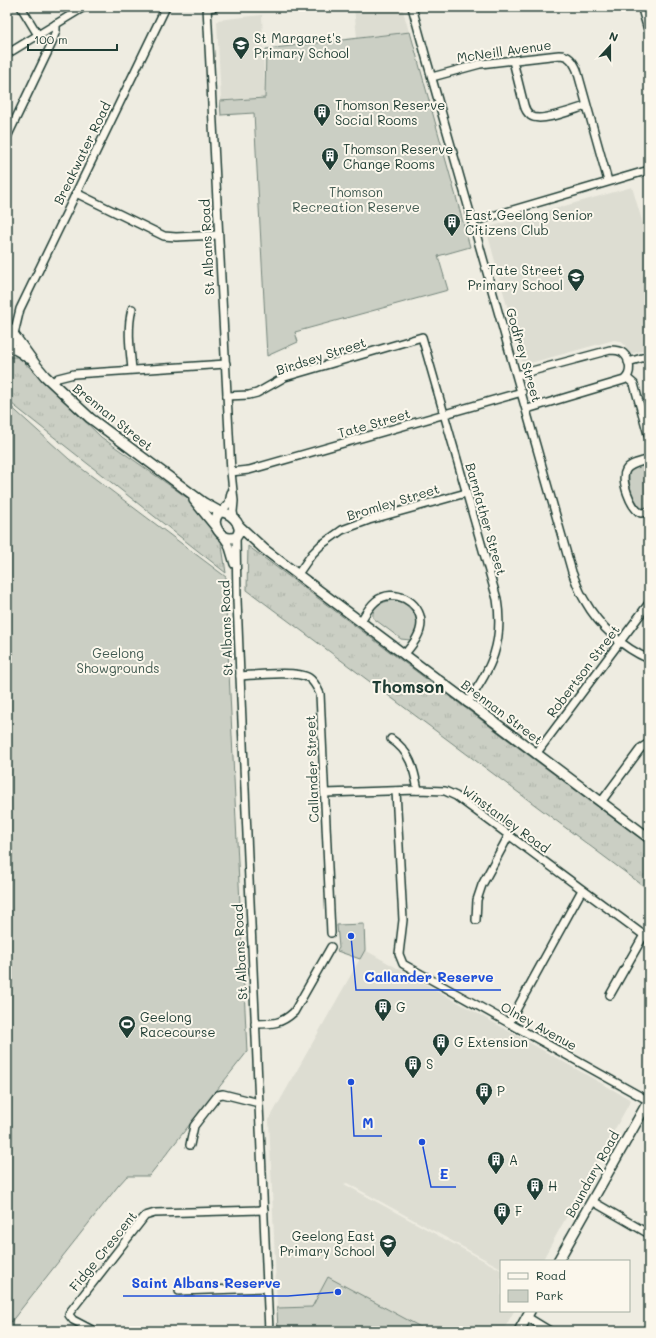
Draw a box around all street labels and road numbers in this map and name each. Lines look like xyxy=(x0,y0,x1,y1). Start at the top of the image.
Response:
street label: McNeill Avenue xyxy=(456,35,552,66)
street label: Breakwater Road xyxy=(49,98,114,207)
street label: St Albans Road xyxy=(196,199,217,295)
street label: Godfrey Street xyxy=(503,306,546,404)
street label: Birdsey Street xyxy=(274,333,368,378)
street label: Brennan Street xyxy=(70,379,157,454)
street label: Tate Street xyxy=(336,404,412,441)
street label: Barnfather Street xyxy=(462,461,511,577)
street label: Bromley Street xyxy=(344,479,442,524)
street label: St Albans Road xyxy=(215,580,236,676)
street label: Robertson Street xyxy=(542,621,623,720)
street label: Brennan Street xyxy=(458,675,547,748)
street label: Callander Street xyxy=(301,715,322,823)
street label: Winstanley Road xyxy=(459,781,554,856)
street label: St Albans Road xyxy=(229,904,250,1000)
street label: Olney Avenue xyxy=(498,998,580,1054)
street label: Boundary Road xyxy=(561,1128,622,1220)
street label: Fidge Crescent xyxy=(65,1207,140,1294)

